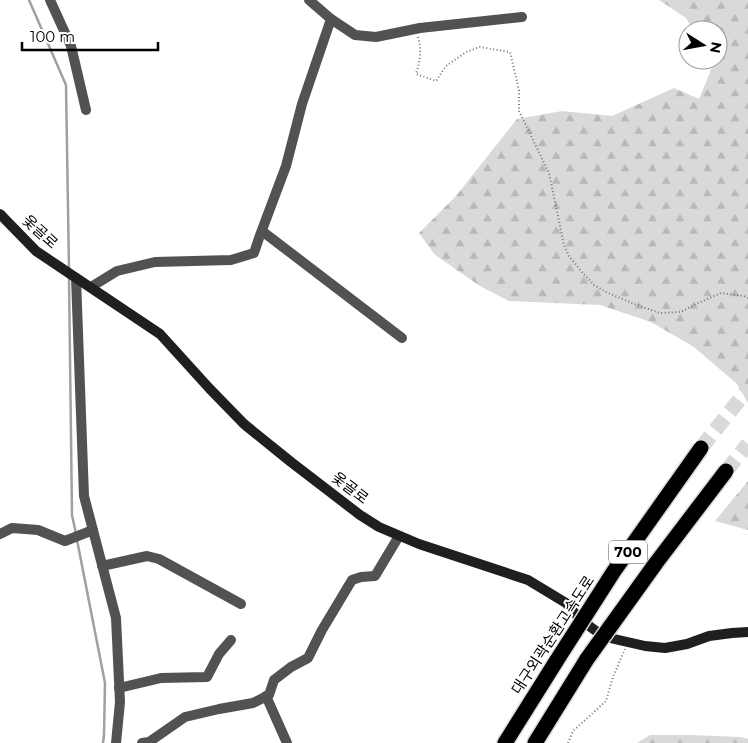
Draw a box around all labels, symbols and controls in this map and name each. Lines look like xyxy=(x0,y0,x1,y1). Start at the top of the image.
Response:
scale bar xyxy=(22,20,159,52)
north arrow xyxy=(678,20,728,70)
text: 100 m xyxy=(30,27,75,46)
text: N xyxy=(706,40,726,55)
street label: 옻골로 xyxy=(19,211,62,253)
street label: 옻골로 xyxy=(328,468,373,508)
road number: 700 xyxy=(609,540,647,564)
street label: 대구외곽순환고속도로 xyxy=(507,572,598,698)

